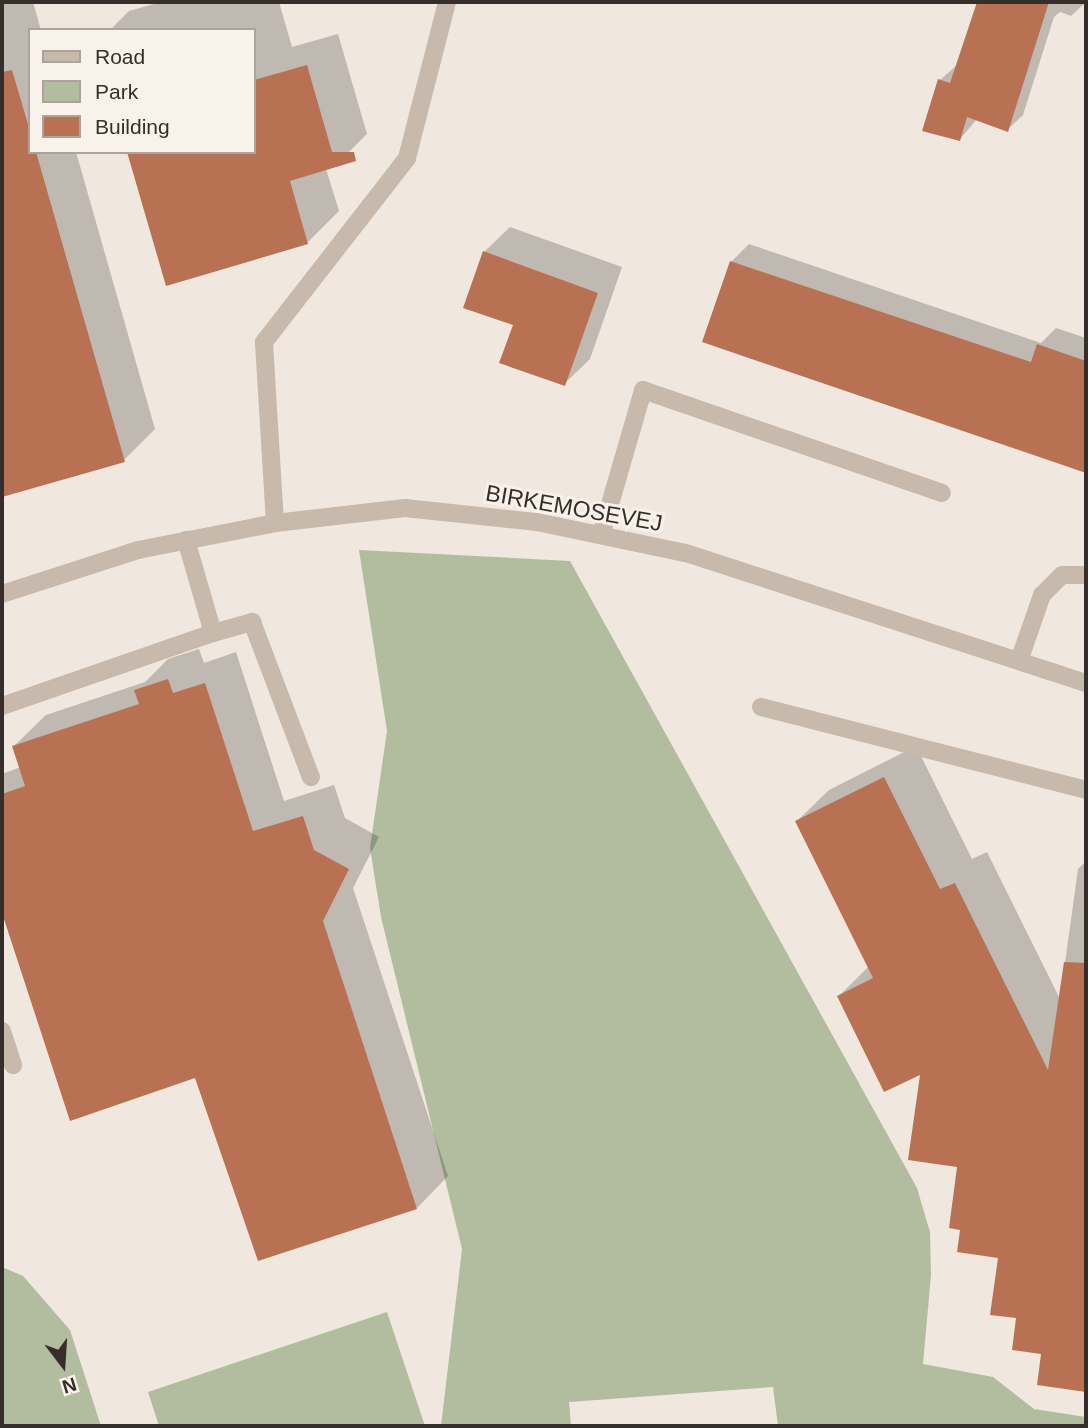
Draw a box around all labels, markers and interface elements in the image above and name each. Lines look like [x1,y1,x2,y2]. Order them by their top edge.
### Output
legend [28,28,256,154]
text: Road [95,45,145,68]
text: Park [95,80,138,103]
text: Building [95,115,170,138]
street label: BIRKEMOSEVEJ [483,479,665,537]
north arrow [28,1330,98,1400]
text: N [60,1374,79,1398]

